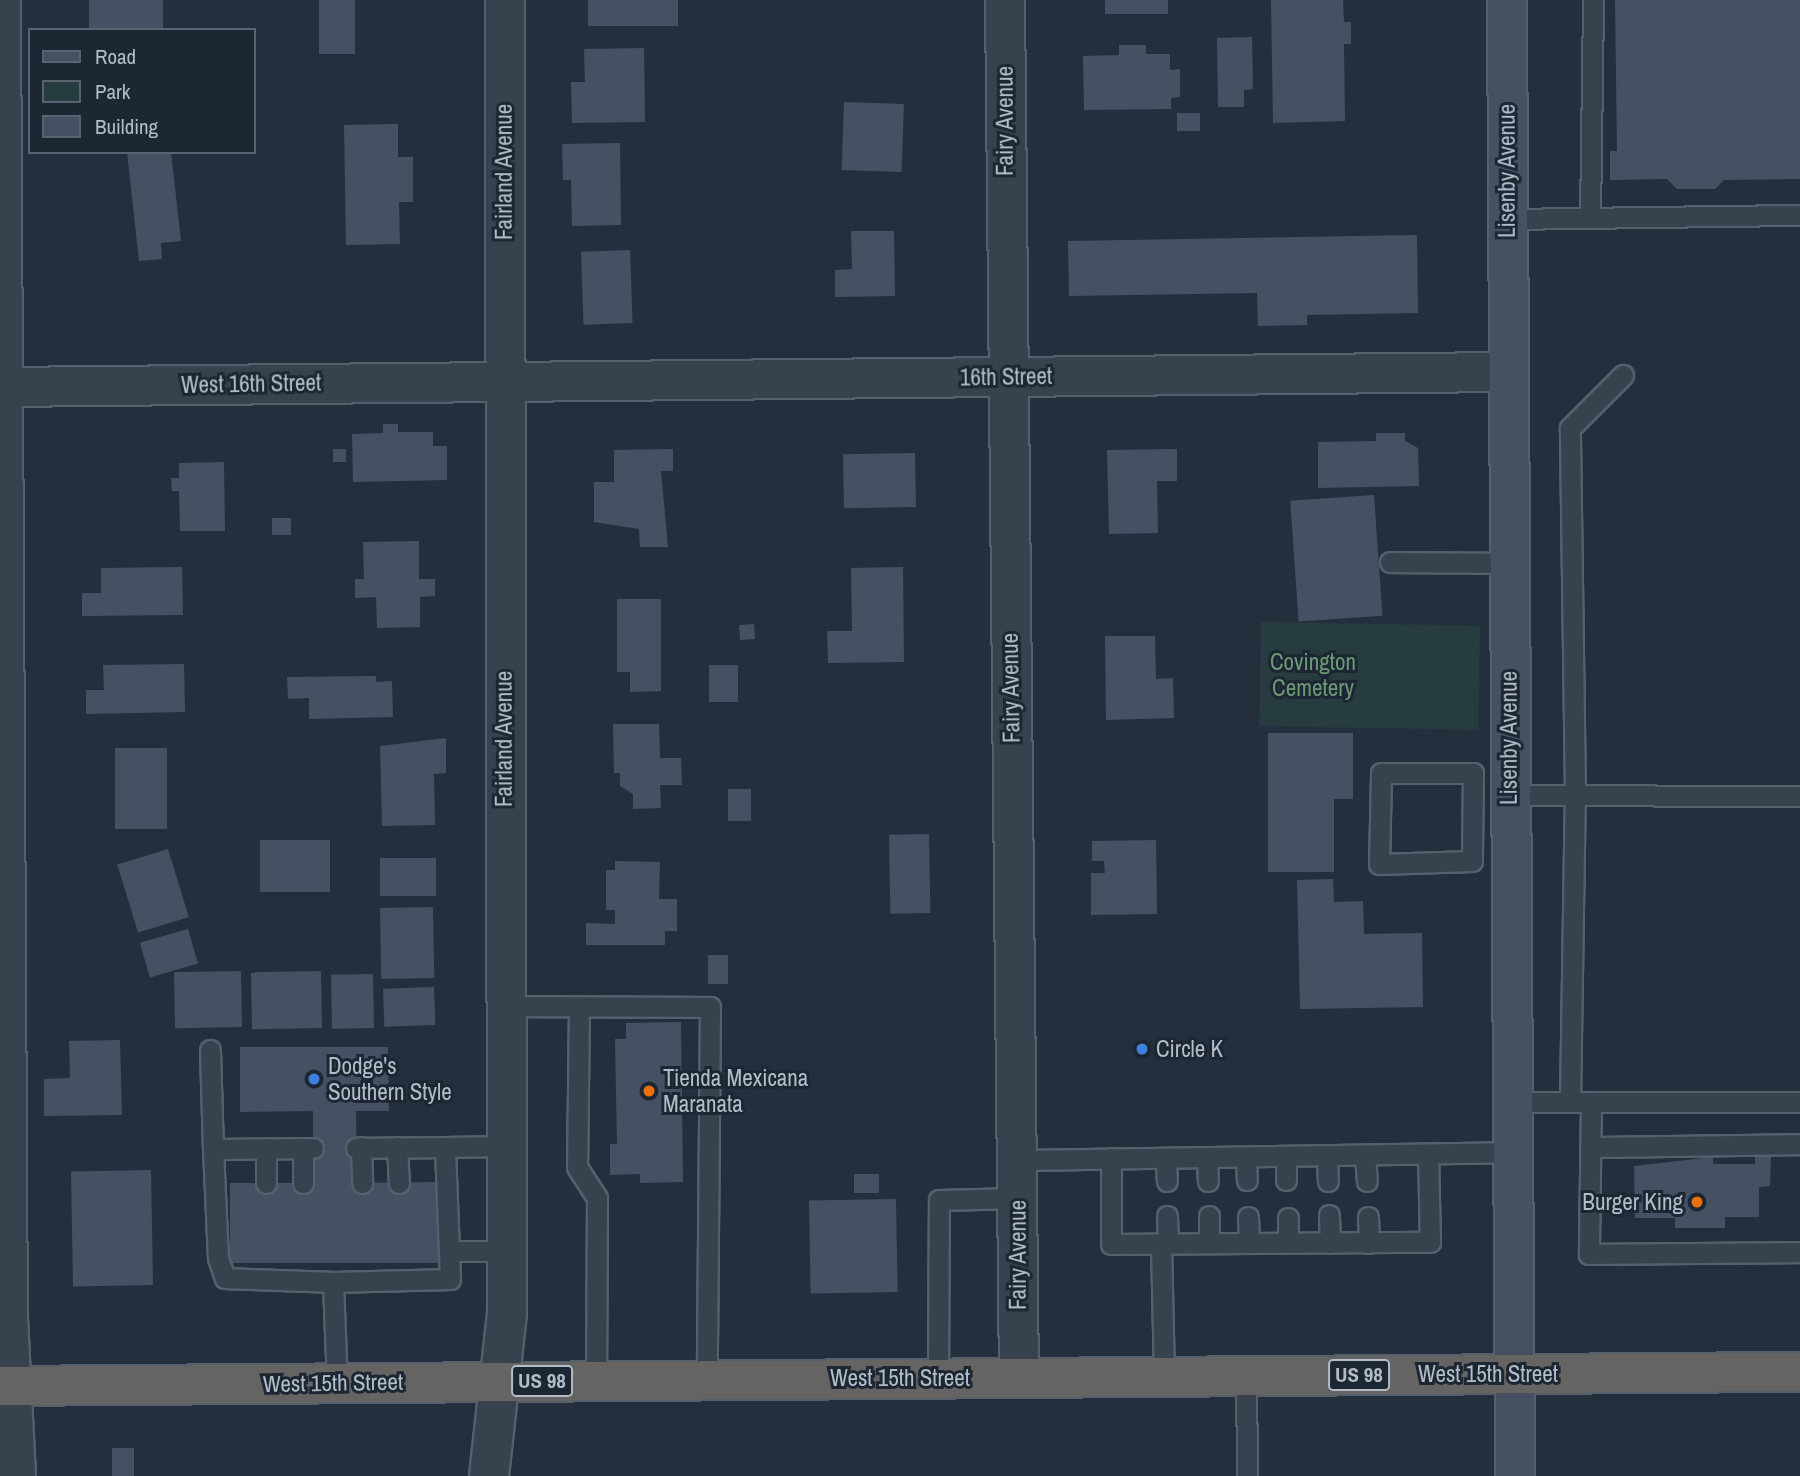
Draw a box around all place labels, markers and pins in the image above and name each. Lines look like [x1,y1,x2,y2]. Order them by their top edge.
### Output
place label: Circle K [1156,1035,1223,1063]
marker: Circle K [1134,1041,1150,1057]
place label: Dodge's Southern Style [328,1052,452,1106]
place label: Tienda Mexicana Maranata [663,1064,808,1118]
marker: Dodge's Southern Style [306,1071,322,1087]
marker: Tienda Mexicana Maranata [641,1083,657,1099]
place label: Burger King [1582,1188,1683,1216]
marker: Burger King [1689,1194,1705,1210]

